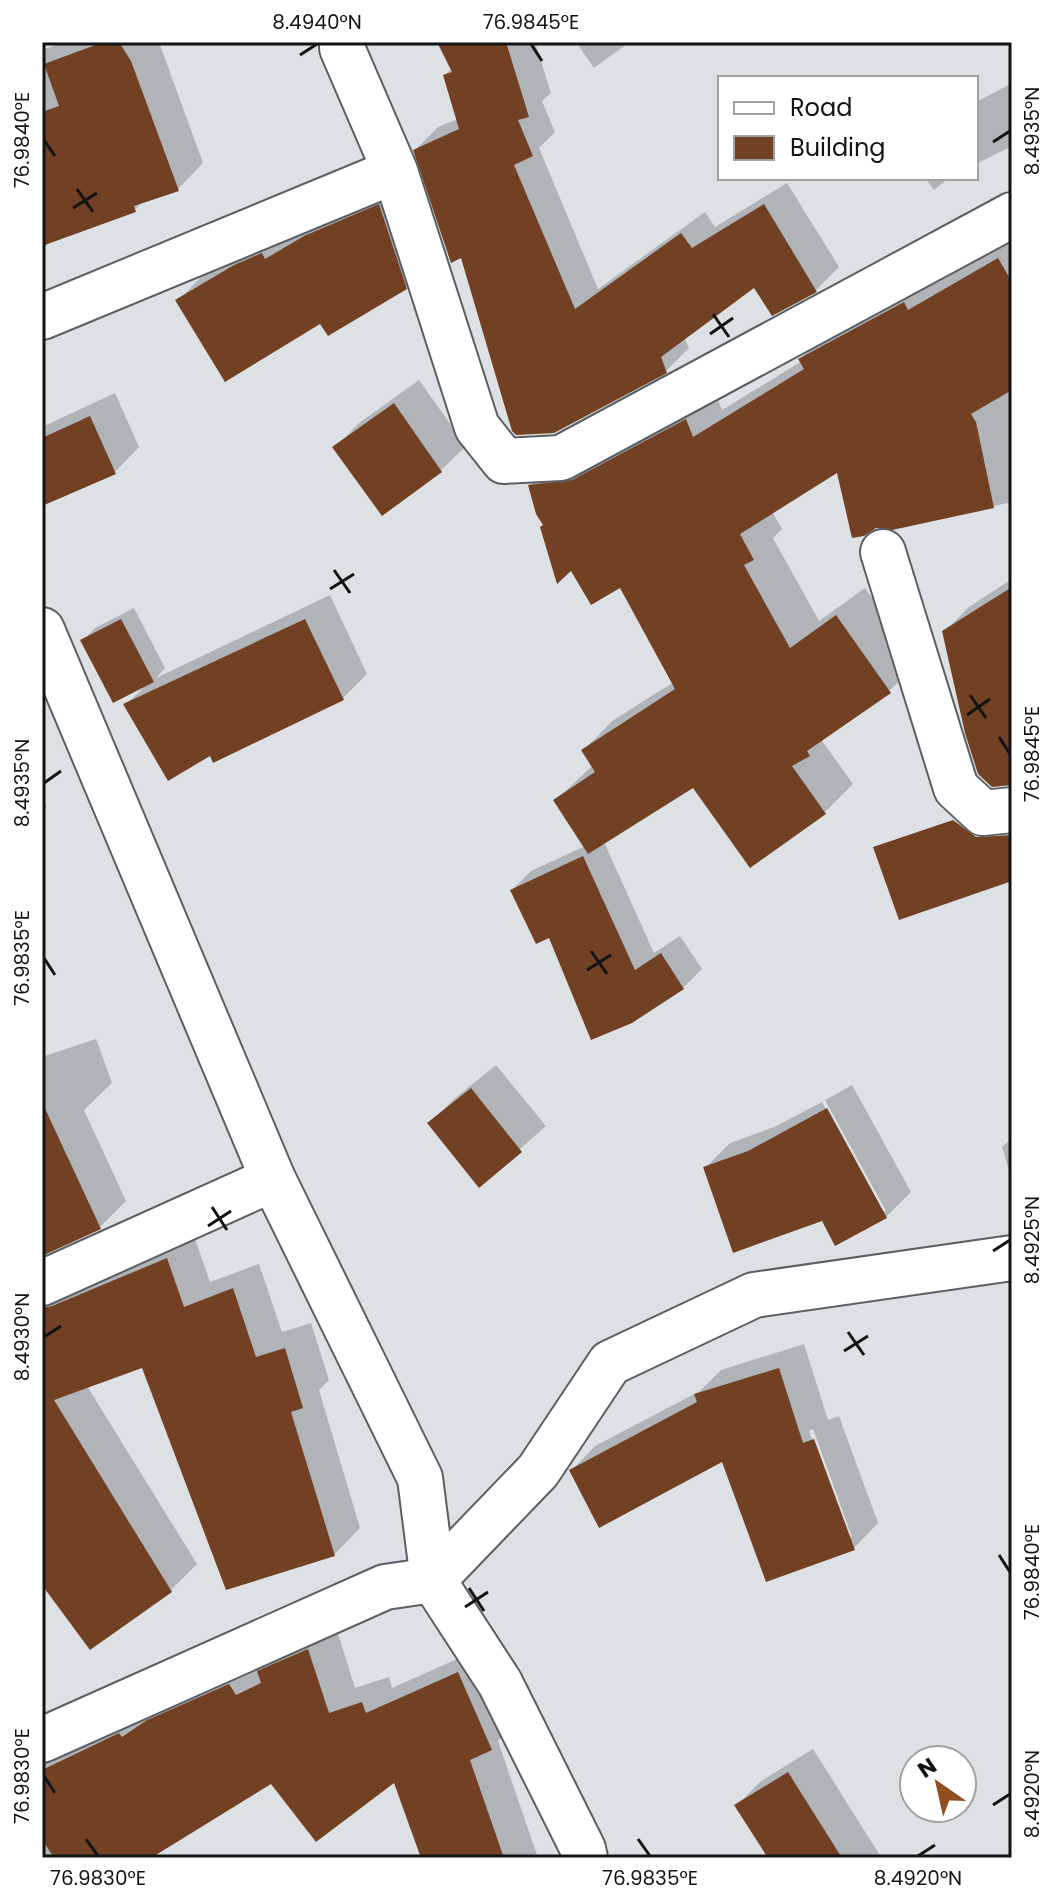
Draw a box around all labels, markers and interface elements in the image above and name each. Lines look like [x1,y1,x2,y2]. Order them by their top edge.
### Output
text: 8.4940°N [272,8,362,36]
text: 76.9845°E [483,8,579,36]
legend [718,76,978,180]
text: 8.4935°N [1018,87,1046,175]
text: Road [790,91,852,124]
text: 76.9840°E [8,92,36,188]
text: Building [790,131,886,164]
text: 76.9845°E [1018,706,1046,802]
text: 8.4935°N [8,739,36,827]
text: 76.9835°E [8,910,36,1006]
text: 8.4925°N [1018,1196,1046,1284]
text: 8.4930°N [8,1293,36,1381]
text: 76.9840°E [1018,1524,1046,1620]
text: 76.9830°E [8,1728,36,1824]
north arrow [898,1744,978,1824]
text: N [912,1750,943,1785]
text: 8.4920°N [1018,1750,1046,1838]
text: 76.9830°E [50,1864,146,1892]
text: 76.9835°E [602,1864,698,1892]
text: 8.4920°N [874,1864,962,1892]

